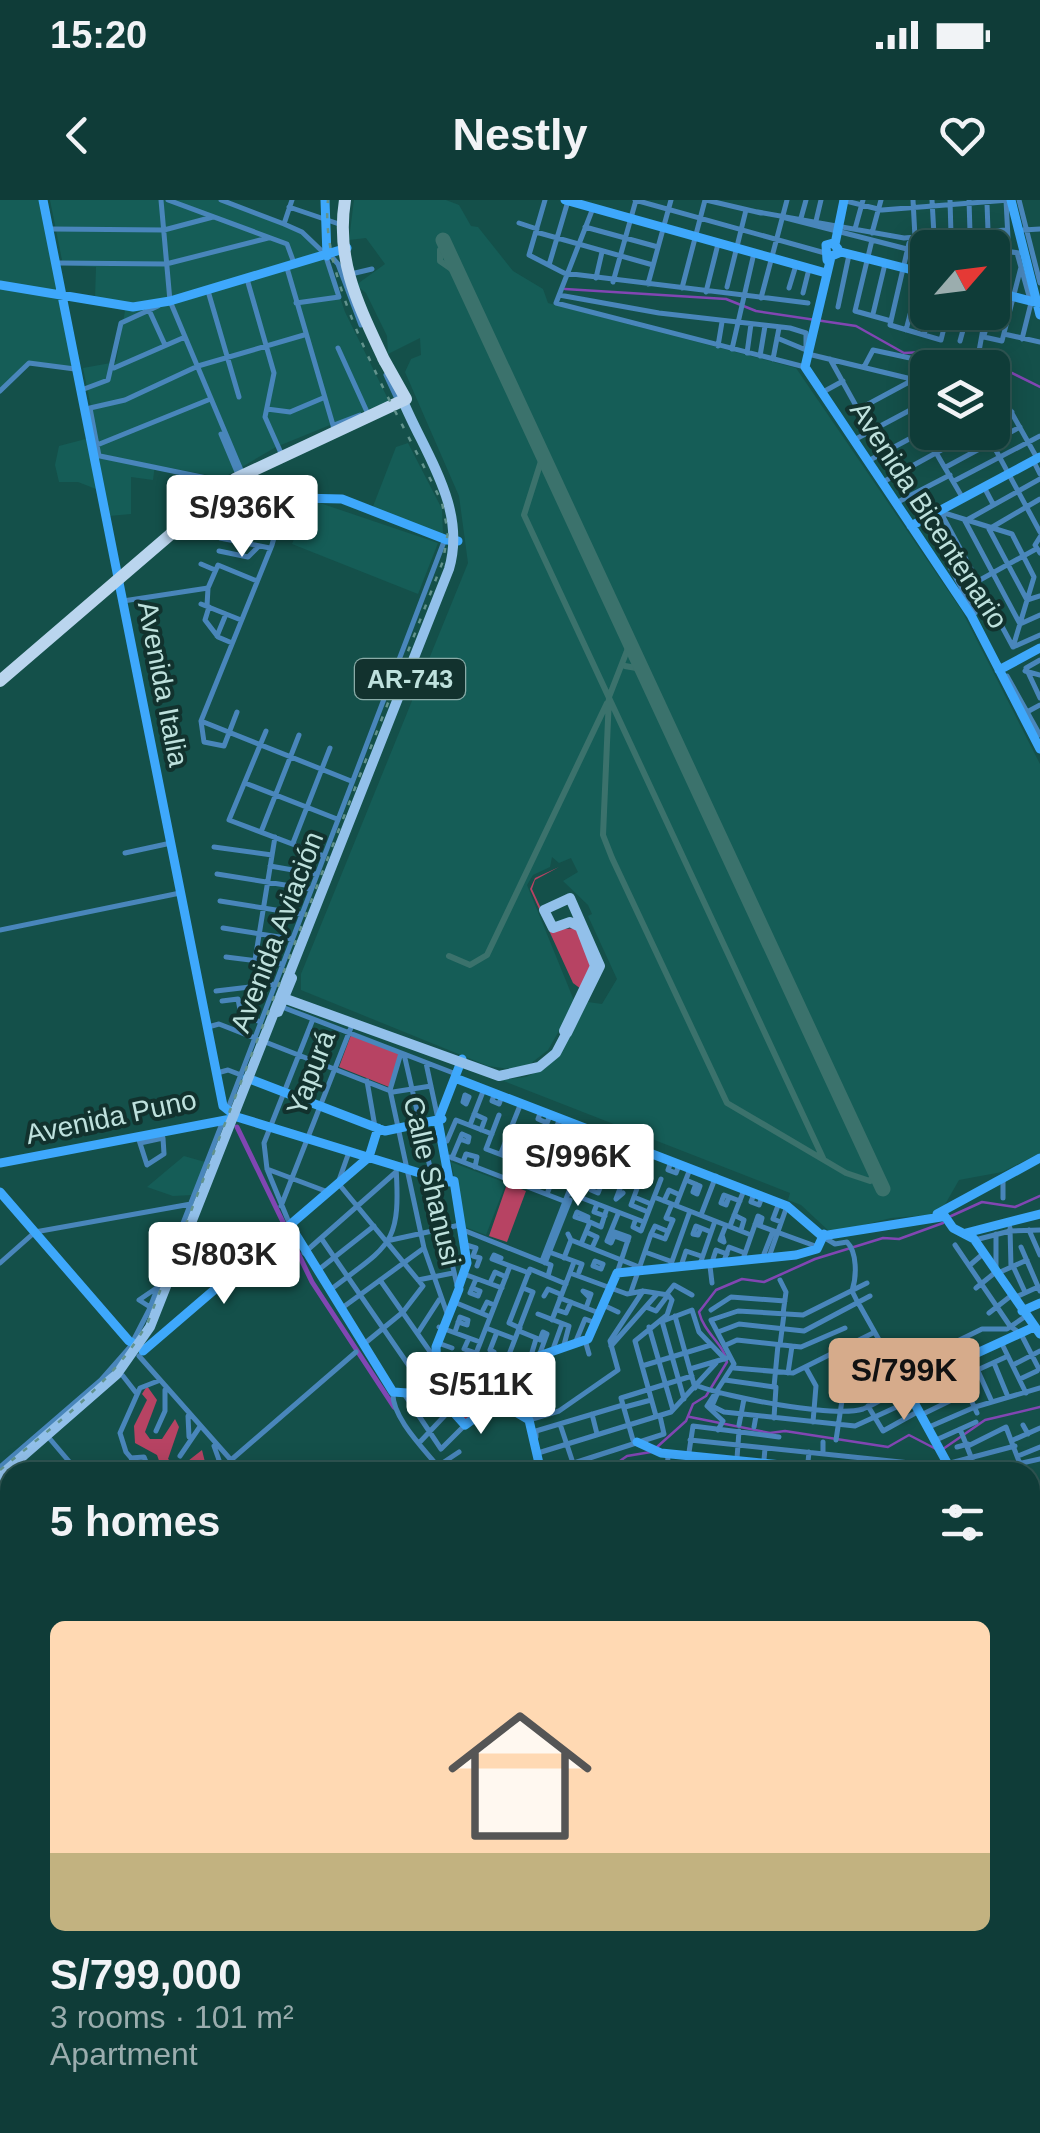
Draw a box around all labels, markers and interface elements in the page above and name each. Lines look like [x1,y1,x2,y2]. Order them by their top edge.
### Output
text: 15:20 [50,14,147,56]
icon: back [50,108,105,163]
icon: heart [935,108,990,163]
text: Nestly [452,109,588,160]
north arrow [910,230,1010,330]
map controls [910,230,1010,450]
button: layers [910,350,1010,450]
street label: Avenida Bicentenario [844,396,1014,634]
pin: S/936K [161,475,323,560]
text: S/936K [189,489,295,525]
street label: Avenida Italia [132,599,194,770]
road number: AR-743 [355,659,465,699]
street label: Avenida Aviación [224,827,330,1037]
street label: Yapurá [281,1026,341,1120]
street label: Avenida Puno [23,1084,199,1150]
street label: Calle Shanusi [397,1093,467,1269]
pin: S/996K [497,1124,659,1209]
text: S/996K [525,1138,631,1174]
pin: S/803K [143,1222,305,1307]
text: S/803K [171,1236,277,1272]
pin: S/799K [823,1338,985,1423]
pin: S/511K [400,1352,562,1437]
text: S/799K [851,1352,957,1388]
text: S/511K [429,1366,533,1402]
icon: filters [935,1495,990,1550]
text: 5 homes [50,1498,220,1545]
icon: home [430,1686,610,1866]
text: S/799,000 [50,1951,242,1998]
text: 3 rooms · 101 m² [50,1999,294,2035]
text: Apartment [50,2036,198,2072]

